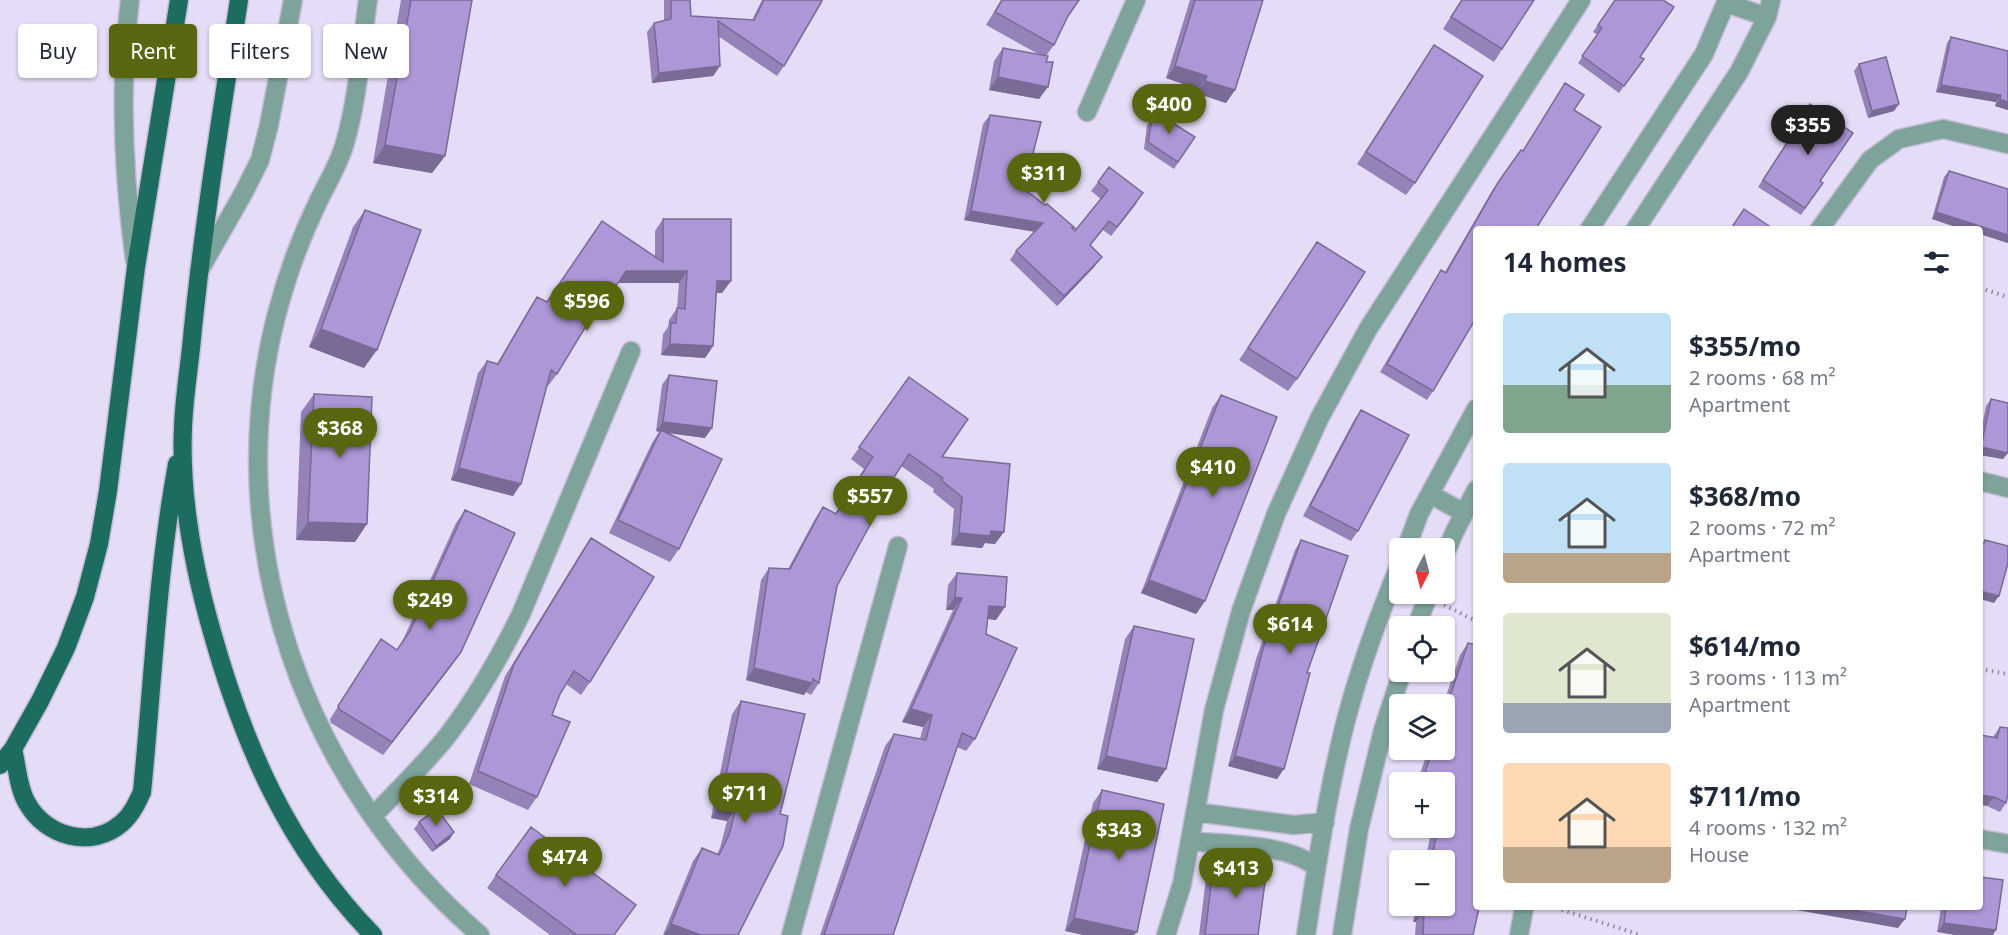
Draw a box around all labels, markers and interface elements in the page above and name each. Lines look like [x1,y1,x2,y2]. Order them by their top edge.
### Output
chip: Buy [18,24,97,78]
chip: Rent [109,24,197,78]
chip: Filters [209,24,311,78]
chip: New [323,24,409,78]
pin: $400 [1133,84,1205,135]
text: $400 [1146,90,1192,117]
pin: $355 [1772,105,1844,156]
text: $355 [1785,111,1831,138]
pin: $311 [1008,153,1080,204]
text: $311 [1021,159,1067,186]
text: 14 homes [1503,244,1627,280]
icon: filters [1920,246,1953,279]
pin: $596 [551,281,623,332]
text: $596 [564,287,610,314]
text: $355/mo [1689,328,1801,364]
icon: home [1551,337,1623,409]
text: 2 rooms · 68 m² [1689,364,1836,391]
text: Apartment [1689,391,1790,418]
pin: $368 [304,408,376,459]
text: $368 [317,414,363,441]
pin: $410 [1177,447,1249,498]
text: $410 [1190,453,1236,480]
pin: $557 [834,476,906,527]
text: $368/mo [1689,478,1801,514]
text: $557 [847,482,893,509]
icon: home [1551,487,1623,559]
text: 2 rooms · 72 m² [1689,514,1836,541]
north arrow [1389,538,1455,604]
map controls [1389,538,1455,916]
text: Apartment [1689,541,1790,568]
pin: $249 [394,580,466,631]
text: $249 [407,586,453,613]
pin: $614 [1254,604,1326,655]
text: $614 [1267,610,1313,637]
button: locate [1389,616,1455,682]
text: $614/mo [1689,628,1801,664]
icon: home [1551,637,1623,709]
text: 3 rooms · 113 m² [1689,664,1847,691]
text: Apartment [1689,691,1790,718]
button: layers [1389,694,1455,760]
button: + [1389,772,1455,838]
pin: $711 [709,773,781,824]
pin: $314 [400,776,472,827]
text: $711/mo [1689,778,1801,814]
text: $711 [722,779,768,806]
text: $314 [413,782,459,809]
icon: home [1551,787,1623,859]
pin: $343 [1083,810,1155,861]
text: 4 rooms · 132 m² [1689,814,1847,841]
text: $343 [1096,816,1142,843]
pin: $474 [529,837,601,888]
text: House [1689,841,1749,868]
text: $474 [542,843,588,870]
pin: $413 [1200,848,1272,899]
button: − [1389,850,1455,916]
text: $413 [1213,854,1259,881]

